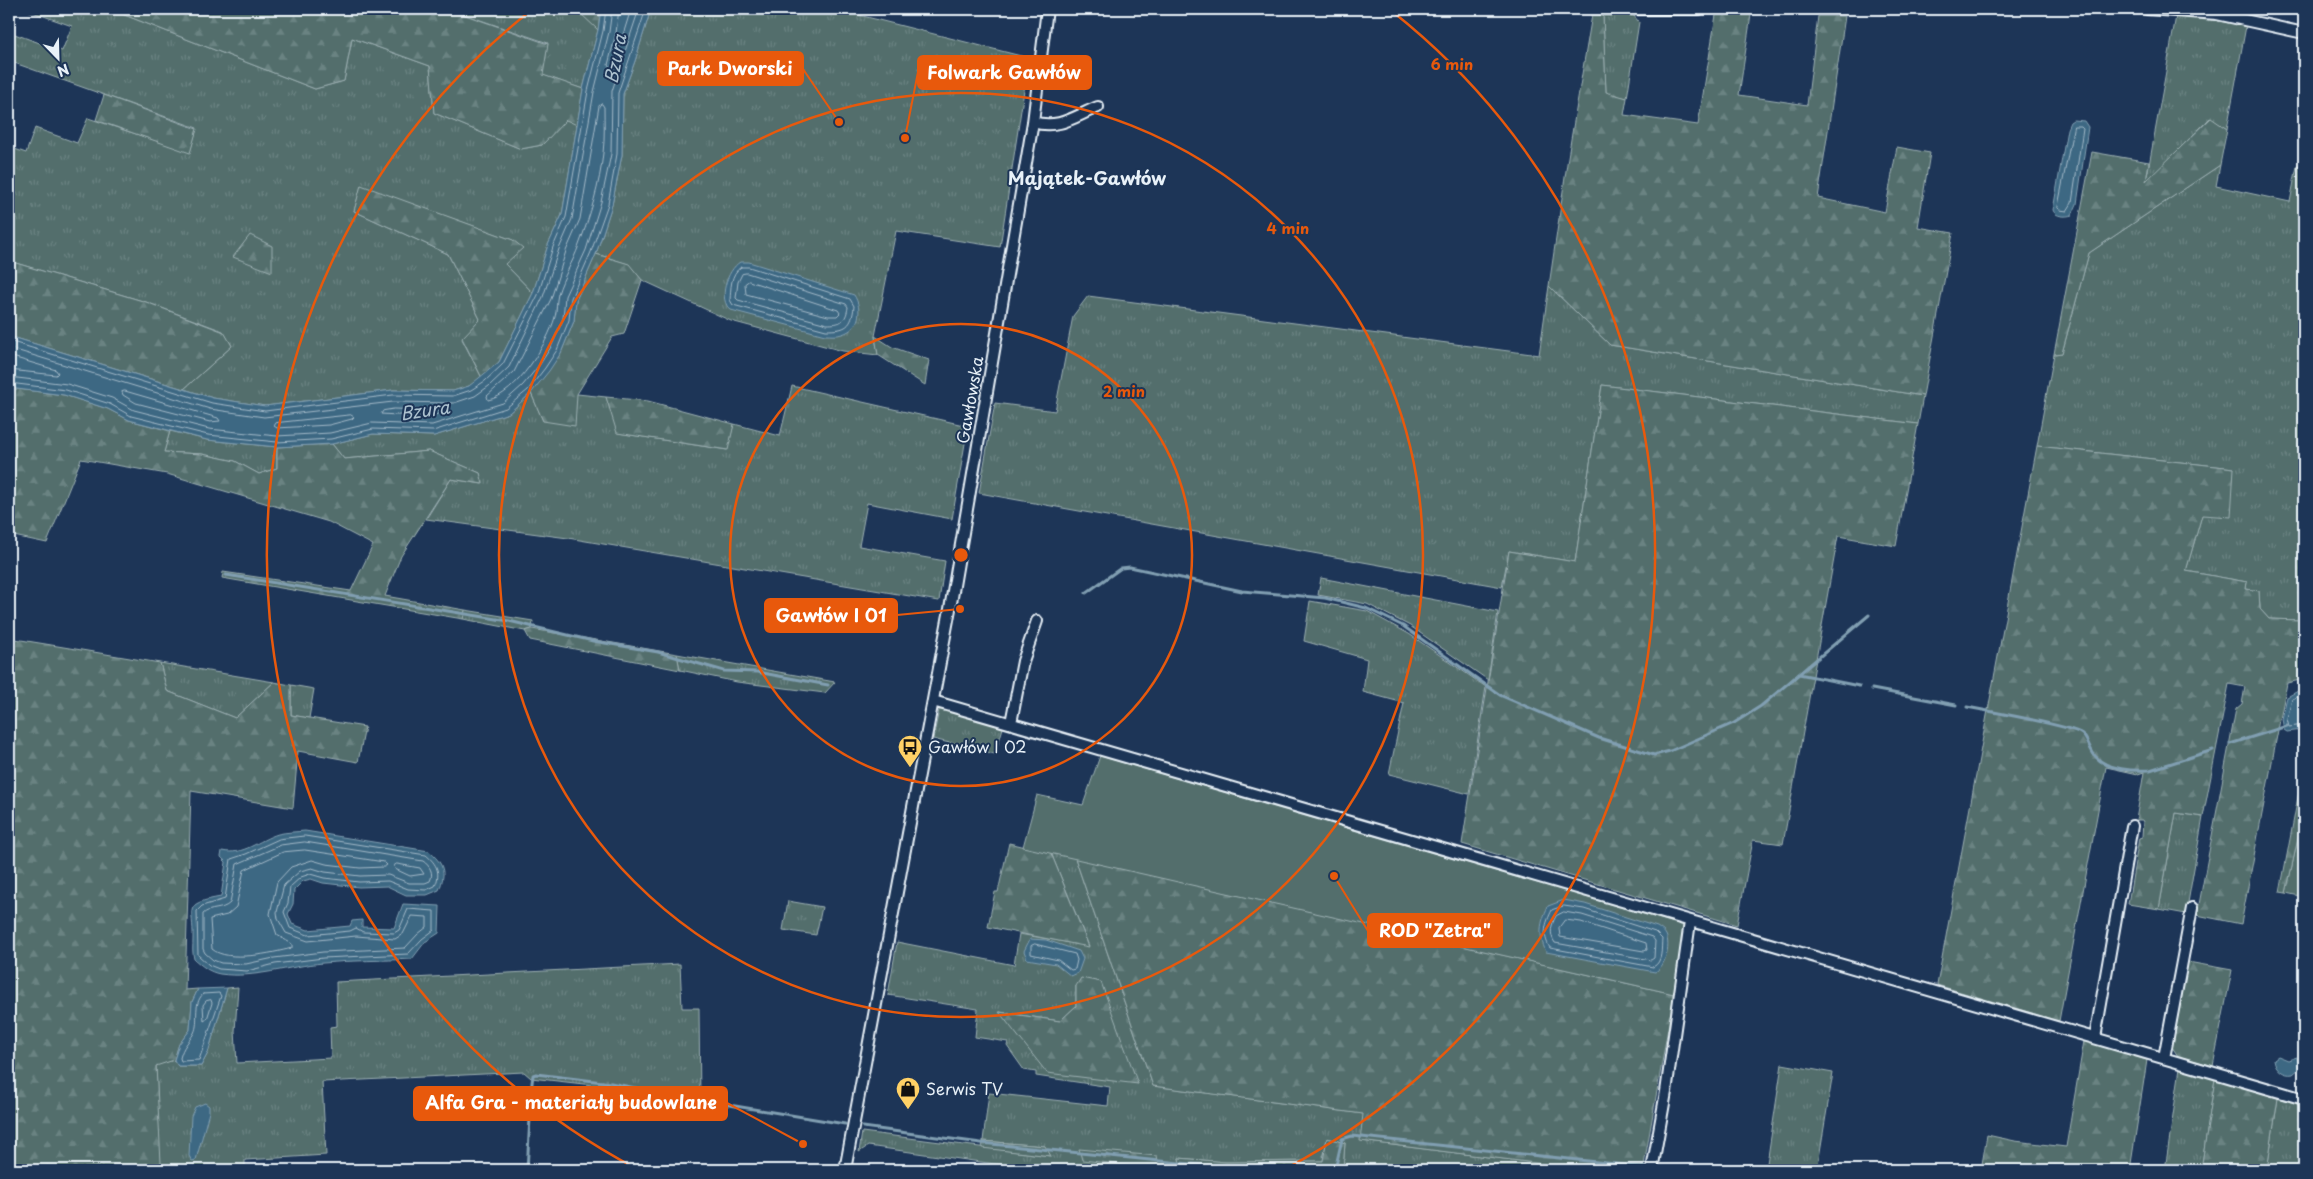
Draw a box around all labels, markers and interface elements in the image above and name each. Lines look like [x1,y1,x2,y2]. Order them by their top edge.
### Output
water label: Bzura [597,31,633,86]
north arrow [32,32,82,82]
callout: Park Dworski [658,52,803,85]
text: 6 min [1431,52,1473,75]
text: Park Dworski [668,54,792,81]
callout: Folwark Gawłów [918,56,1091,89]
text: Folwark Gawłów [927,58,1081,85]
text: N [54,59,72,82]
district label: Majątek-Gawłów [1008,164,1166,191]
text: 4 min [1267,216,1309,239]
street label: Gawłowska [950,354,989,445]
text: 2 min [1103,379,1145,402]
water label: Bzura [398,393,452,426]
centre of rings [952,546,970,564]
callout: Gawłów I 01 [765,599,897,632]
text: Gawłów I 01 [775,601,887,628]
bus stop icon: Gawłów I 02 [897,734,923,768]
place label: Gawłów I 02 [928,734,1027,758]
callout: ROD "Zetra" [1368,914,1502,947]
text: ROD "Zetra" [1379,916,1491,943]
shop icon: Serwis TV [895,1076,921,1110]
place label: Serwis TV [926,1076,1003,1100]
callout: Alfa Gra - materiały budowlane [414,1087,727,1120]
text: Alfa Gra - materiały budowlane [425,1088,717,1115]

